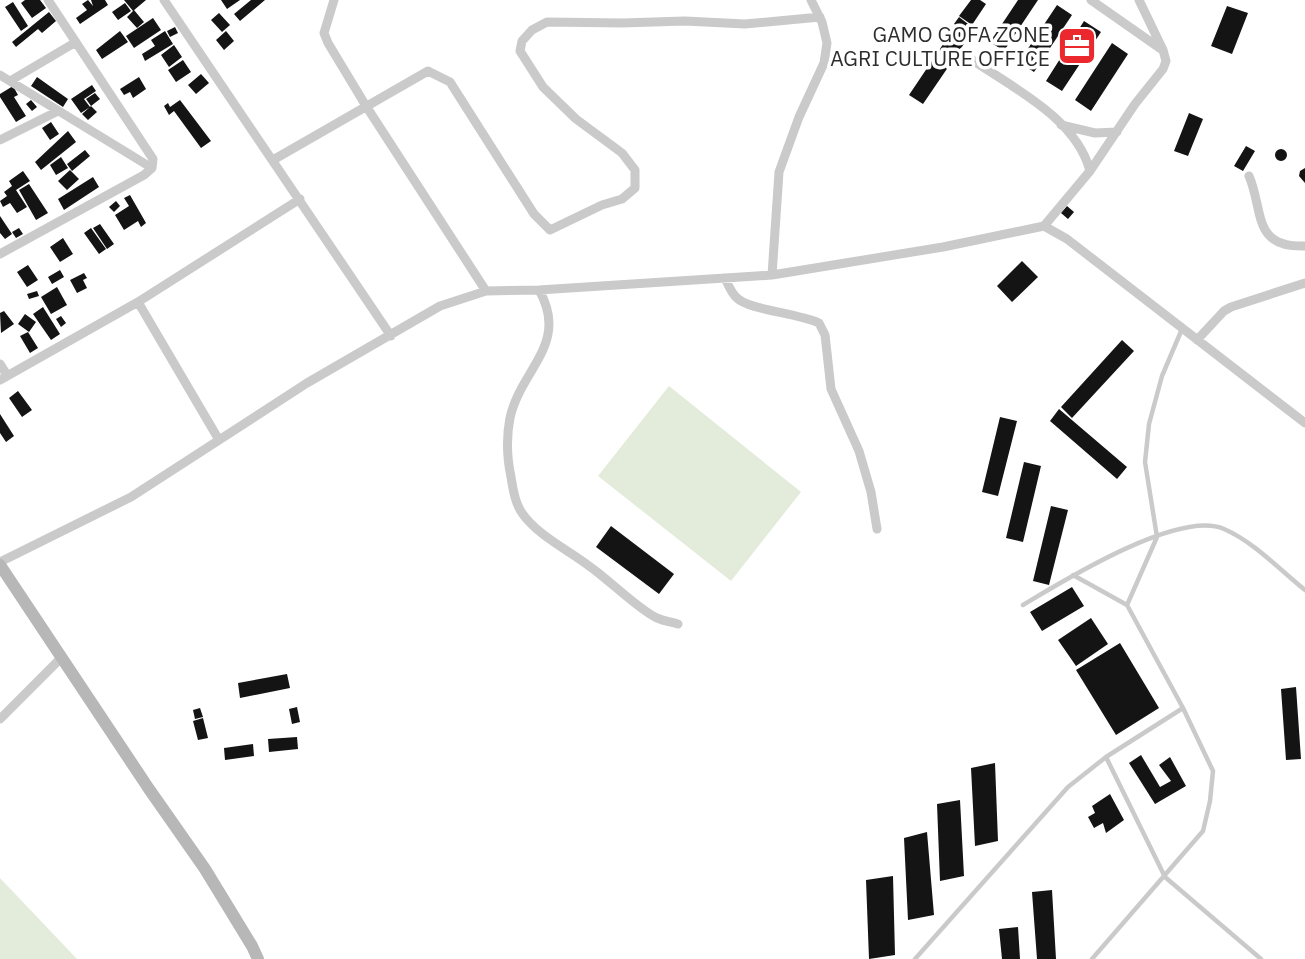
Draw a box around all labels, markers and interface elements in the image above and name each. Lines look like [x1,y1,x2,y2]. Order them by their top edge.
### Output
place label: GAMO GOFA ZONE AGRI CULTURE OFFICE [830,20,1050,72]
office icon: GAMO GOFA ZONE AGRI CULTURE OFFICE [1056,25,1098,67]

